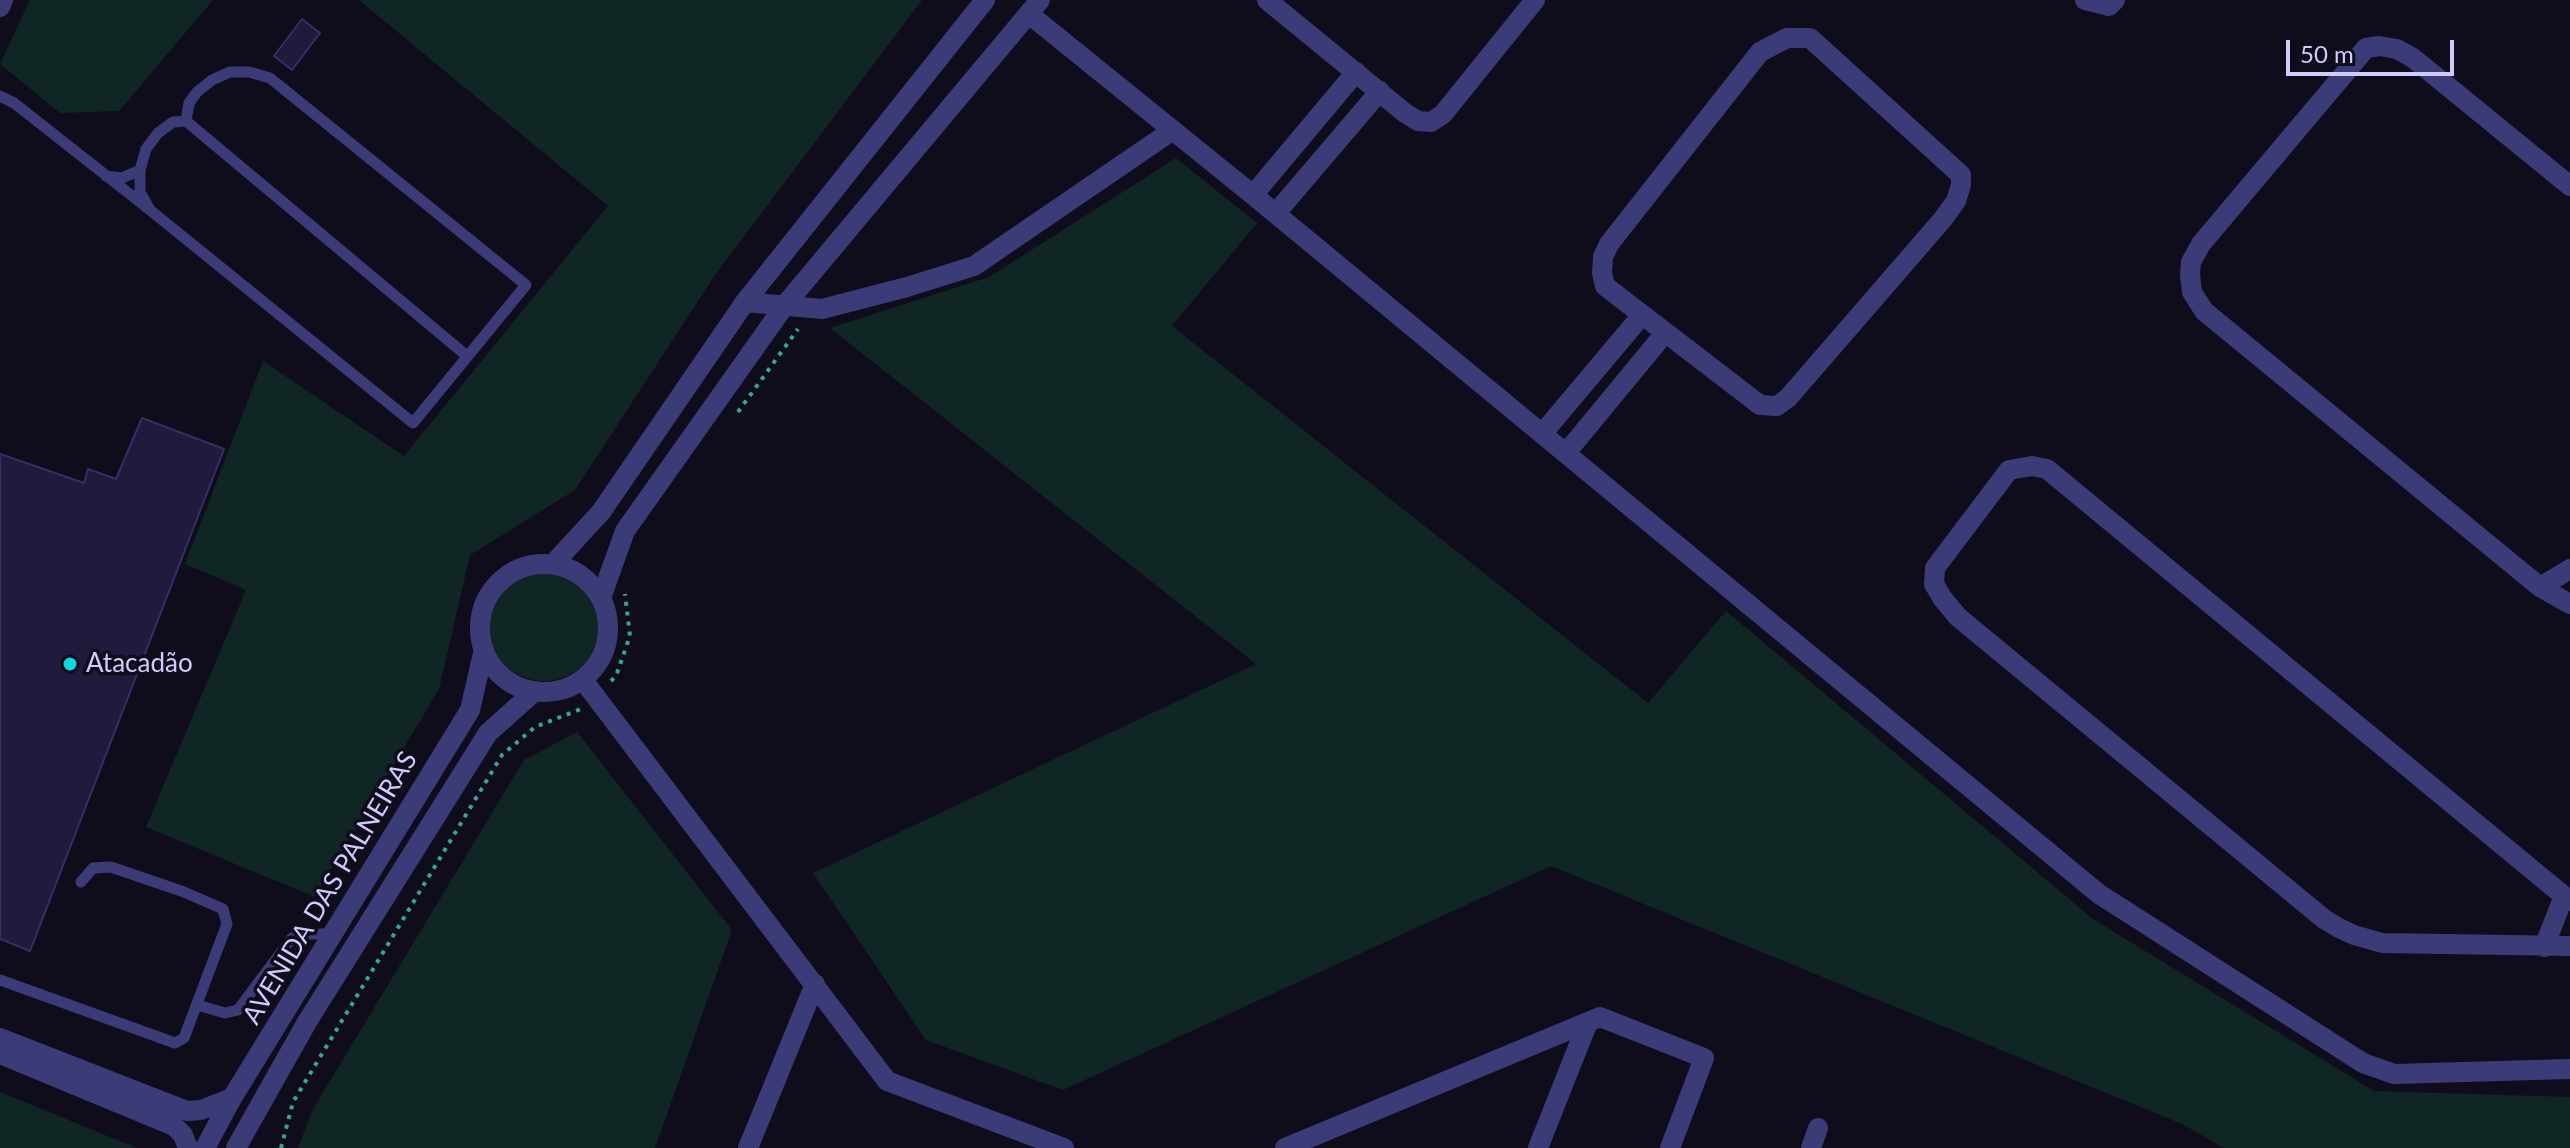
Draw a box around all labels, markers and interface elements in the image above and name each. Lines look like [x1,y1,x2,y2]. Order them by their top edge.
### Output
scale bar [2290,24,2458,74]
text: 50 m [2300,39,2354,68]
place label: Atacadão [86,648,193,680]
marker: Atacadão [61,655,79,673]
street label: AVENIDA DAS PALNEIRAS [236,746,424,1030]

